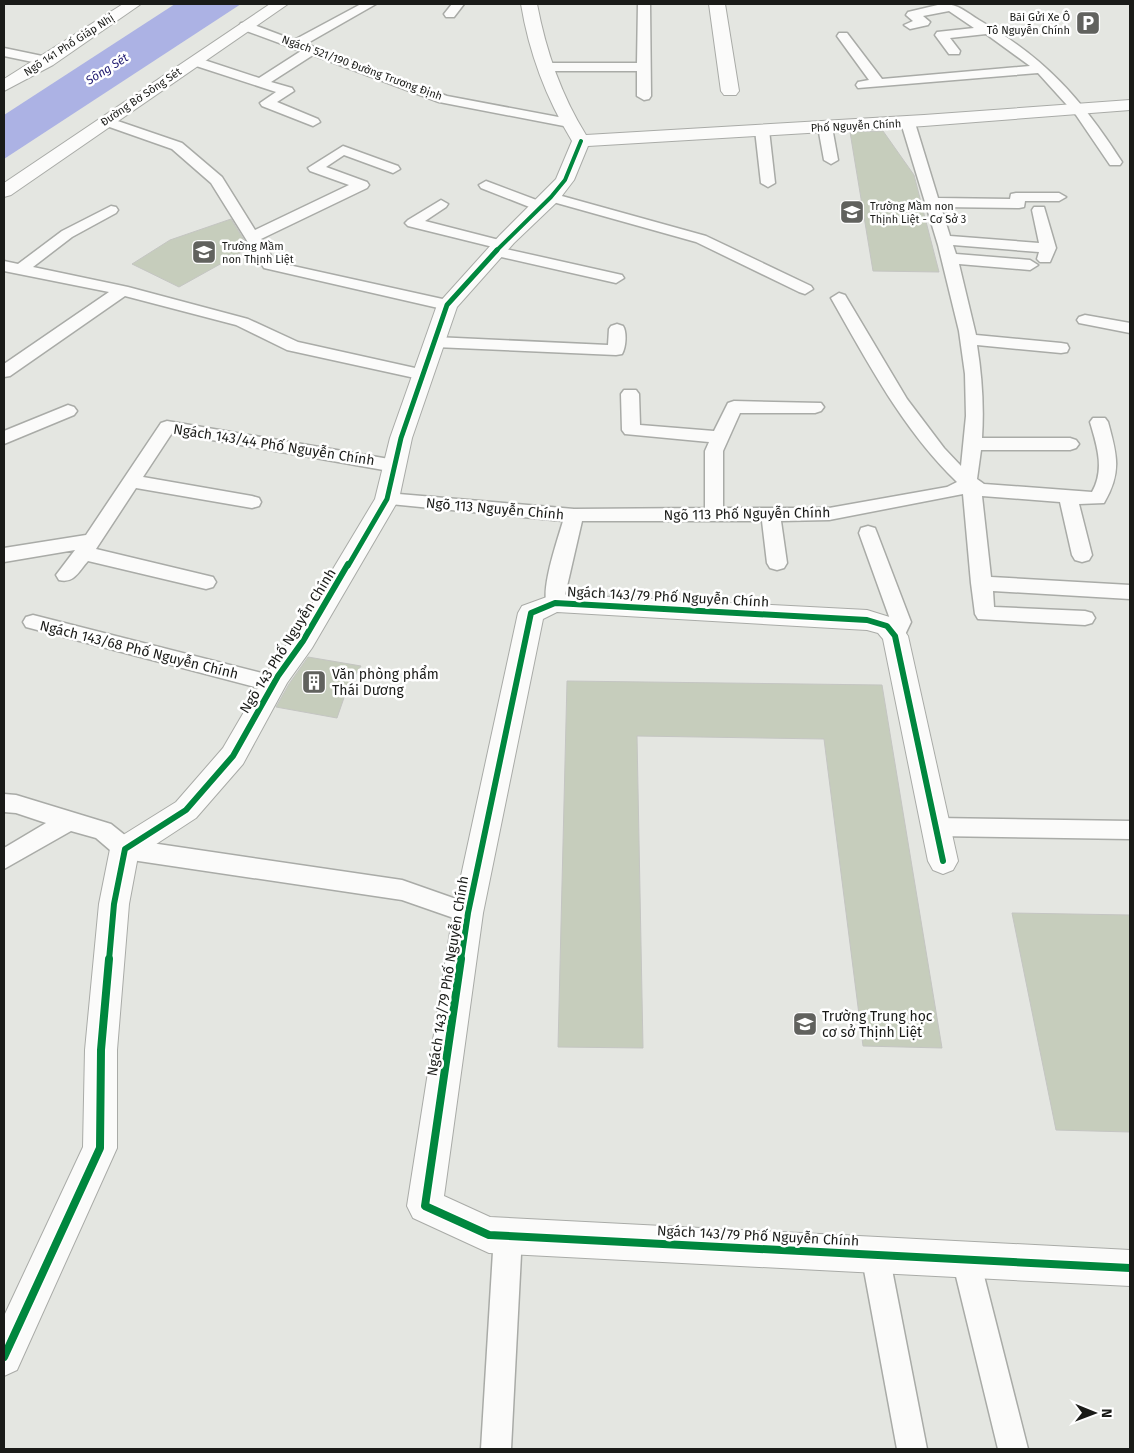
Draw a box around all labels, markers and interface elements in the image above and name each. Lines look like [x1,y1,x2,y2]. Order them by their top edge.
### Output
place label: Bãi Gửi Xe Ô Tô Nguyễn Chính [987,10,1070,37]
parking icon: Bãi Gửi Xe Ô Tô Nguyễn Chính [1075,10,1101,36]
street label: Ngõ 141 Phố Giáp Nhị [22,11,116,79]
street label: Ngách 521/190 Đường Trương Định [280,33,444,103]
water label: Sông Sét [82,50,131,88]
street label: Đường Bờ Sông Sét [98,65,184,129]
street label: Phố Nguyễn Chính [810,117,902,135]
school or university icon: Trường Mầm non Thịnh Liệt - Cơ Sở 3 [839,199,865,225]
place label: Trường Mầm non Thịnh Liệt - Cơ Sở 3 [870,200,966,226]
school or university icon: Trường Mầm non Thịnh Liệt [191,239,217,265]
place label: Trường Mầm non Thịnh Liệt [222,240,294,266]
street label: Ngách 143/44 Phố Nguyễn Chính [172,420,376,469]
street label: Ngõ 113 Nguyễn Chính [425,494,565,524]
street label: Ngõ 113 Phố Nguyễn Chính [664,503,830,524]
street label: Ngõ 143 Phố Nguyễn Chính [235,565,340,717]
street label: Ngách 143/79 Phố Nguyễn Chính [566,582,770,611]
street label: Ngách 143/68 Phố Nguyễn Chính [38,616,240,683]
place label: Văn phòng phẩm Thái Dương [332,665,439,699]
building icon: Văn phòng phẩm Thái Dương [301,669,327,695]
street label: Ngách 143/79 Phố Nguyễn Chính [423,875,472,1077]
place label: Trường Trung học cơ sở Thịnh Liệt [822,1008,933,1041]
school or university icon: Trường Trung học cơ sở Thịnh Liệt [792,1011,818,1037]
street label: Ngách 143/79 Phố Nguyễn Chính [656,1221,860,1250]
north arrow [1069,1388,1119,1438]
text: N [1098,1408,1115,1418]

